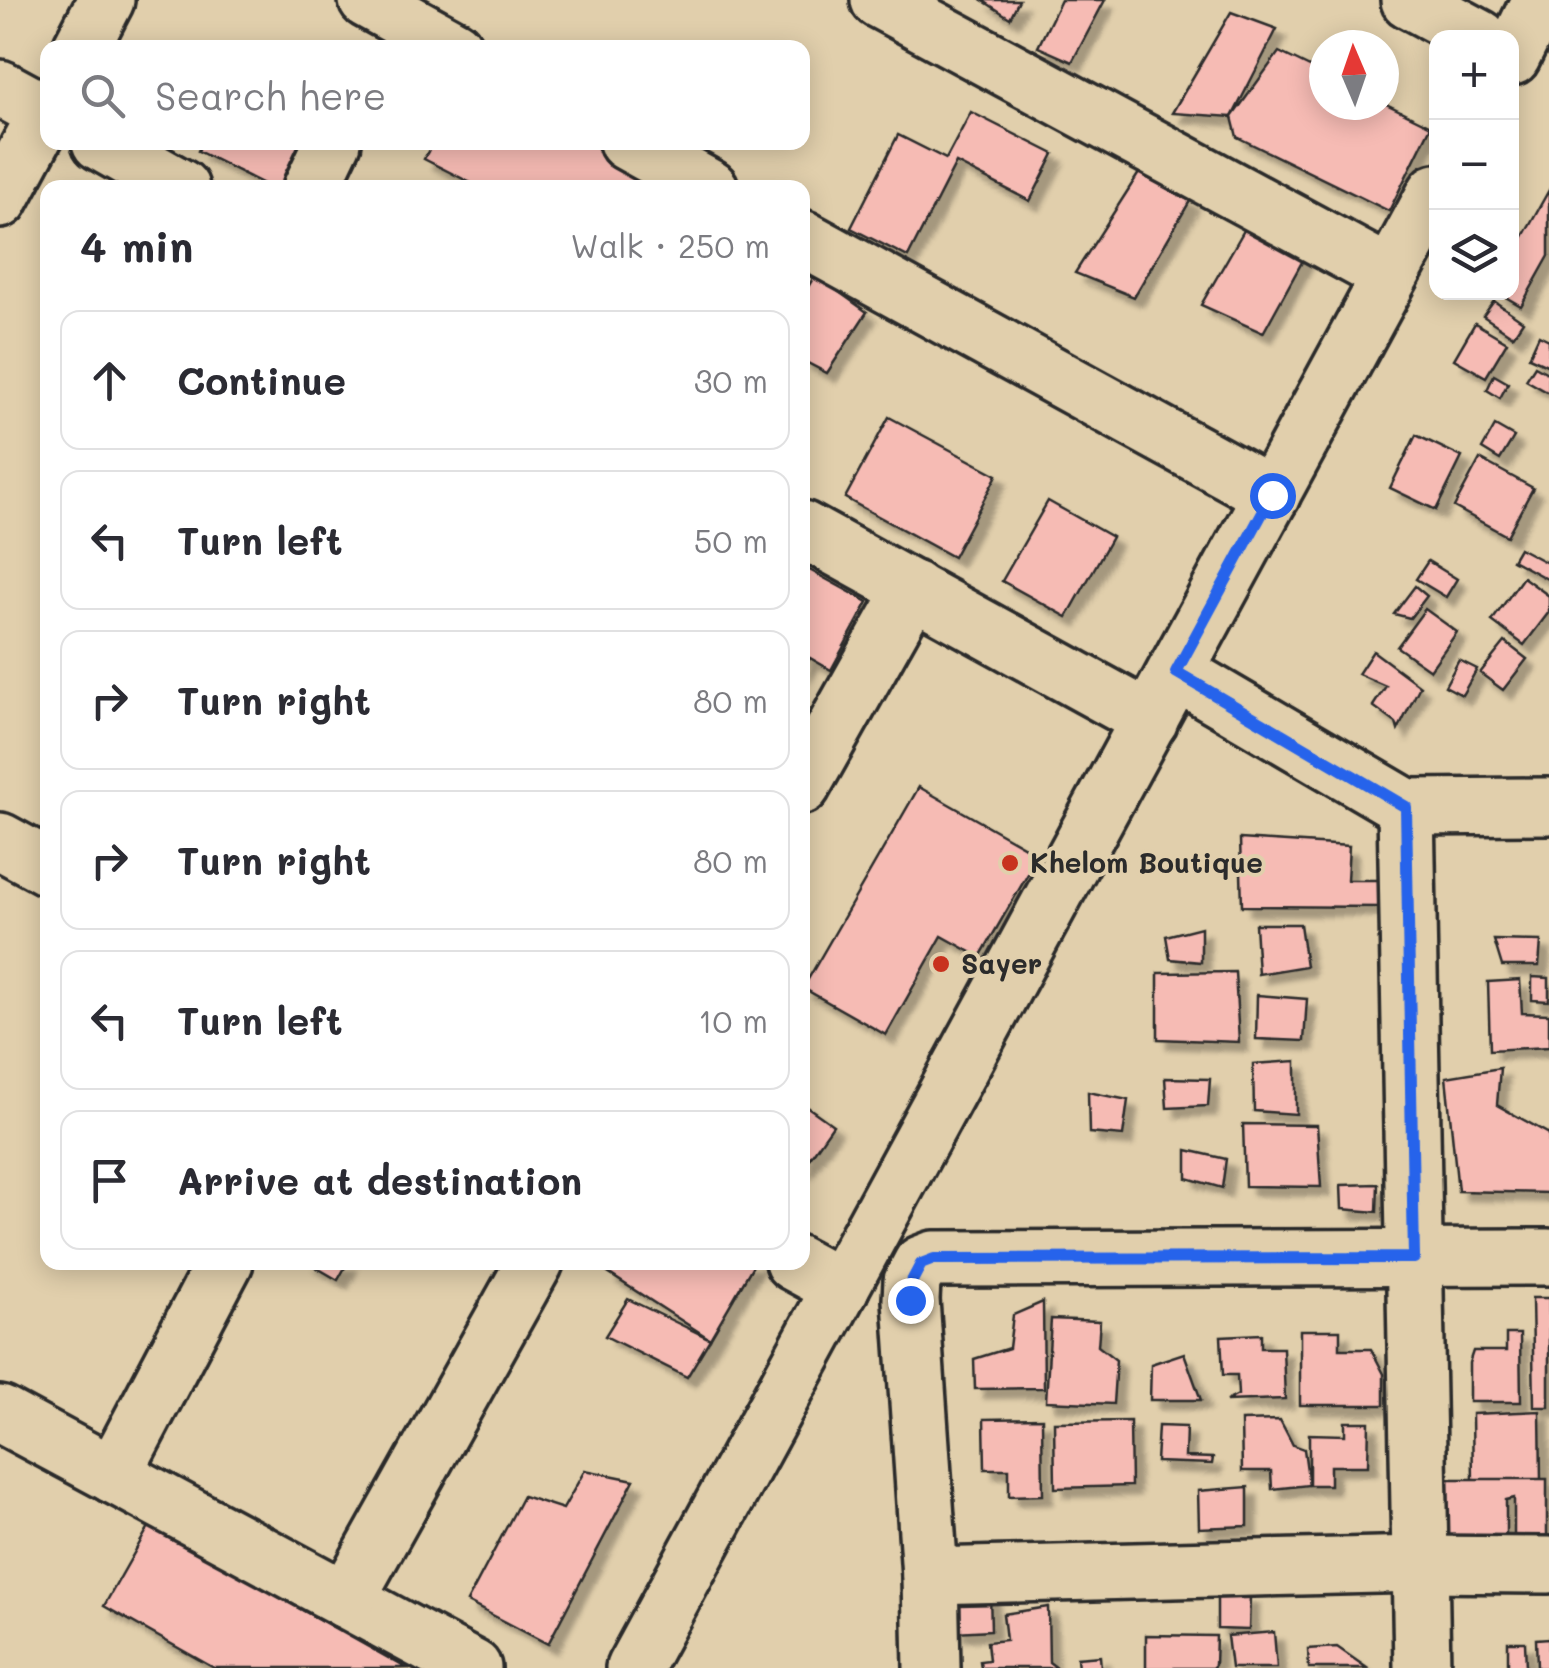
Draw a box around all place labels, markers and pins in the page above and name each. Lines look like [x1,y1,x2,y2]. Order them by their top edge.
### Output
place label: Khelom Boutique [1030,844,1263,880]
marker: Khelom Boutique [999,852,1021,874]
place label: Sayer [961,945,1042,982]
marker: Sayer [930,953,952,975]

